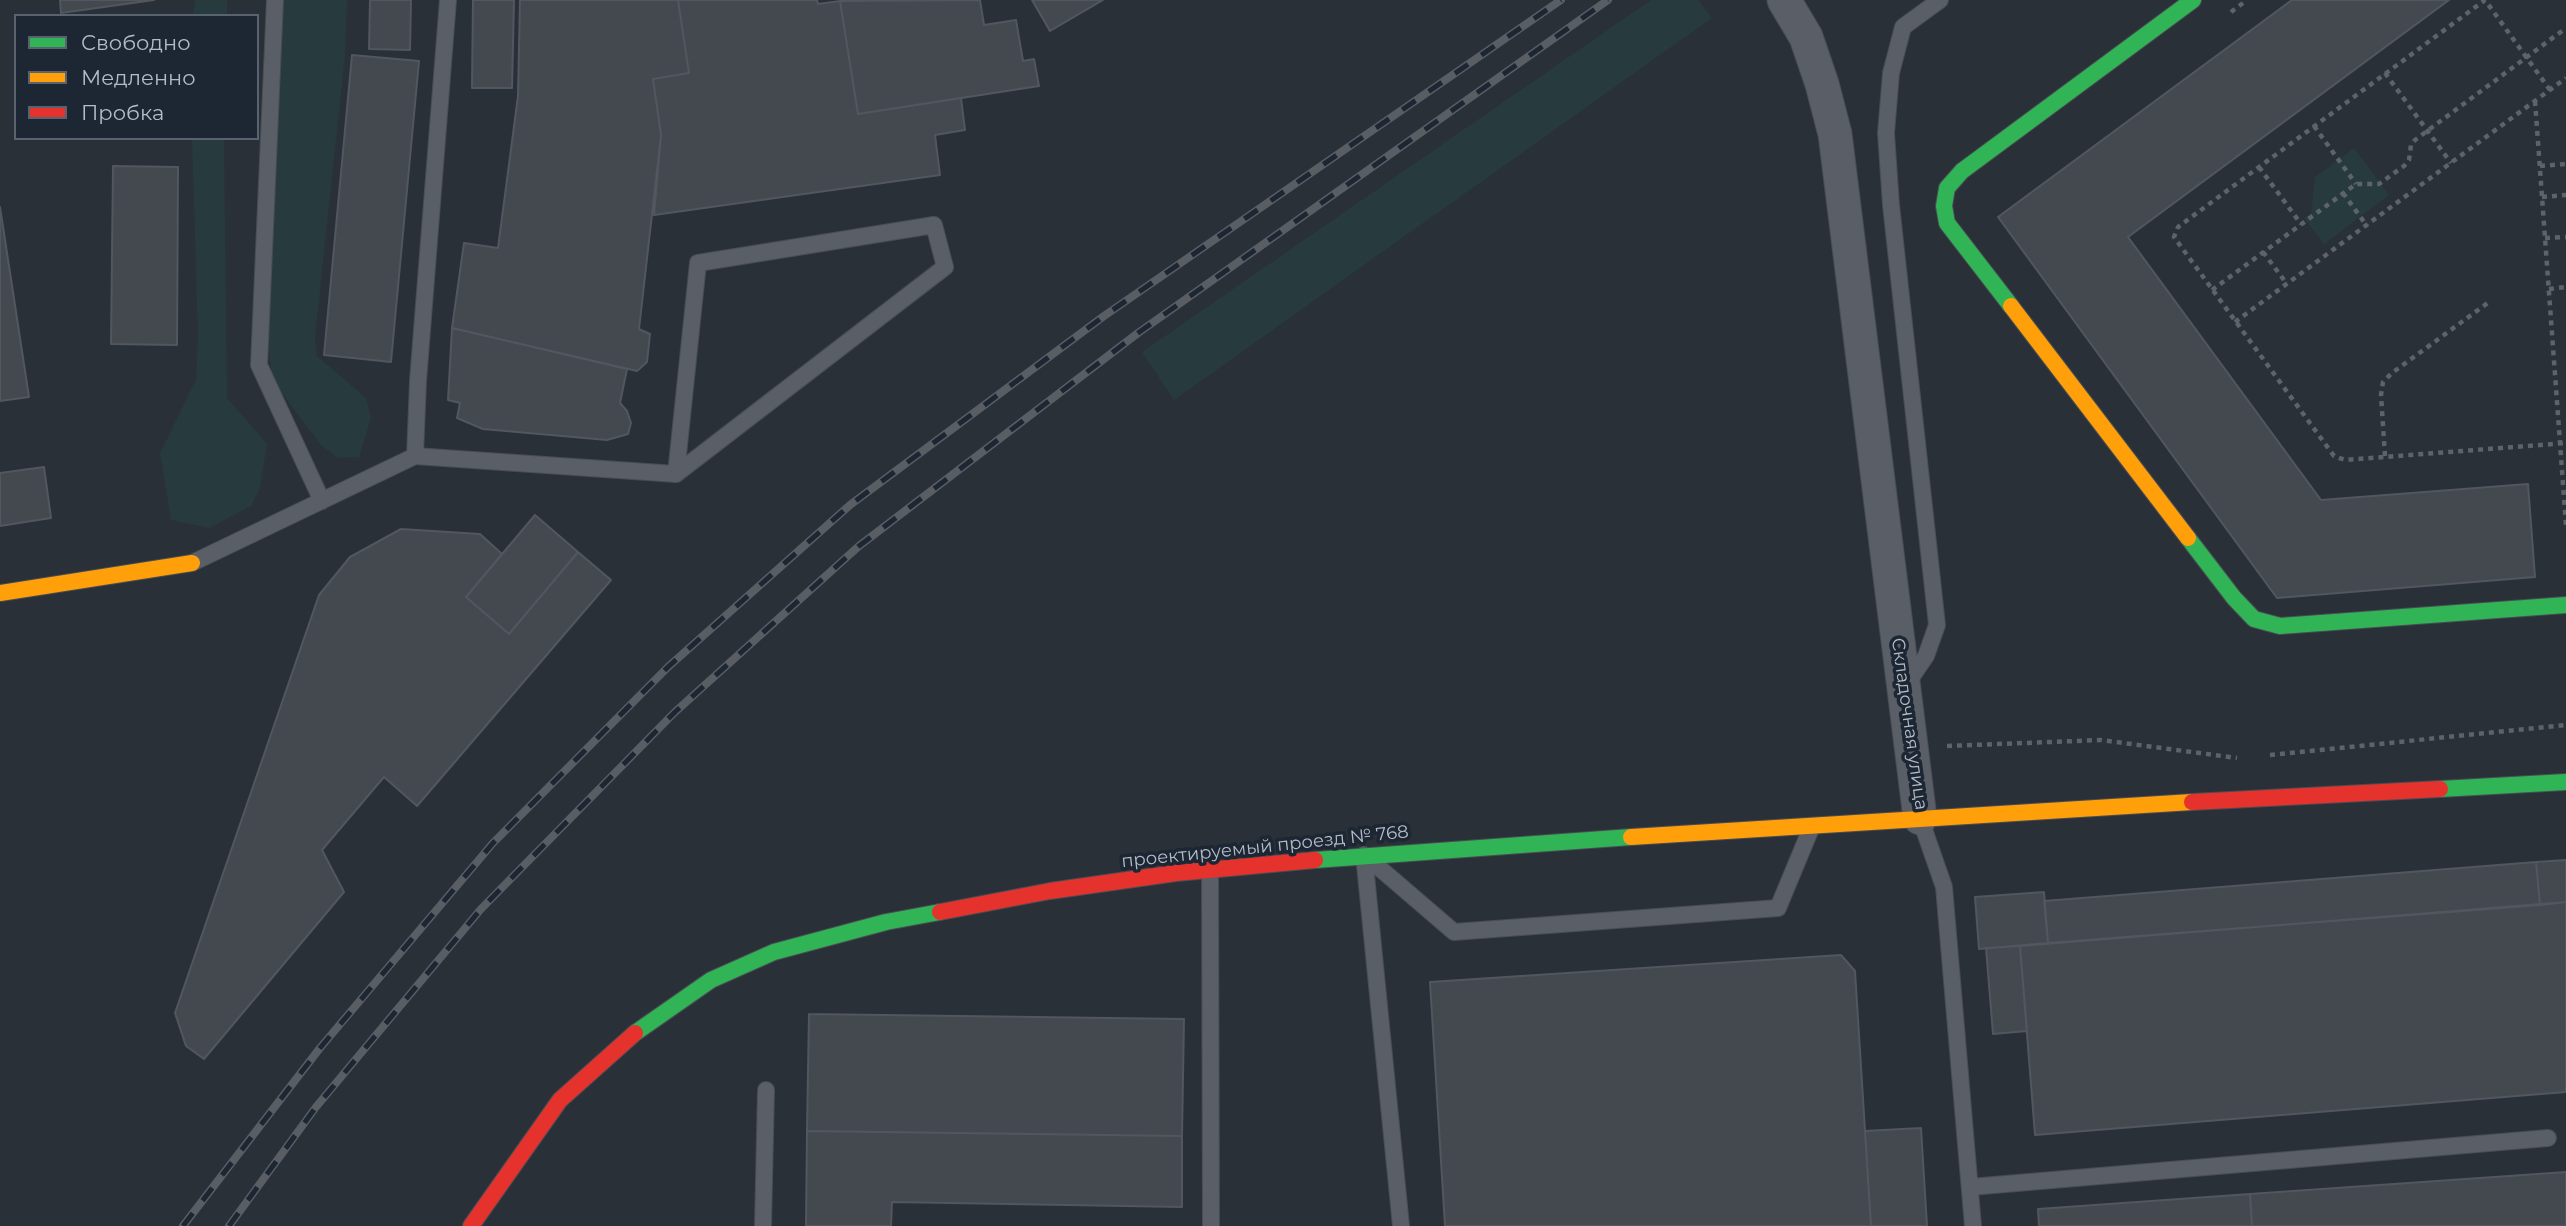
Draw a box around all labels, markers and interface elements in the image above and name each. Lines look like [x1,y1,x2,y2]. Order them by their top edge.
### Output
legend [14,14,259,140]
text: Свободно [81,30,191,55]
text: Медленно [81,65,196,90]
text: Пробка [81,100,164,125]
street label: Складочная улица [1886,637,1932,811]
street label: проектируемый проезд № 768 [1120,821,1410,873]

